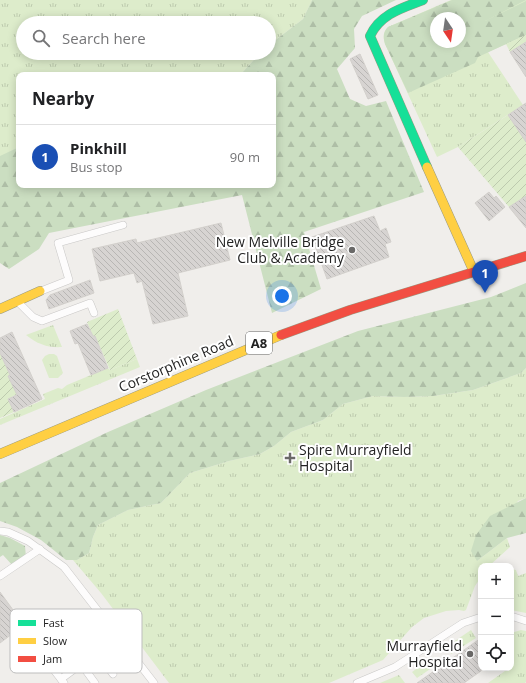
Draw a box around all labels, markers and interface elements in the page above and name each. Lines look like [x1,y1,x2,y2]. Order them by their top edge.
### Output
north arrow [430,12,466,48]
search box [16,16,276,60]
icon: search [30,27,52,49]
text: Search here [62,28,146,48]
text: Nearby [32,87,94,110]
text: Pinkhill [70,138,127,158]
text: 1 [41,148,49,166]
text: 90 m [230,148,260,166]
text: Bus stop [70,158,123,176]
place label: New Melville Bridge Club & Academy [216,232,345,267]
marker: New Melville Bridge Club & Academy [347,245,357,255]
pin: 1 [472,260,498,293]
your location [272,286,292,306]
street label: Corstorphine Road [116,331,236,396]
road number: A8 [246,332,272,354]
place label: Spire Murrayfield Hospital [299,440,412,475]
marker: Spire Murrayfield Hospital [284,452,296,464]
map controls [478,563,514,671]
button: + [478,563,514,599]
button: − [478,599,514,635]
legend [10,609,142,673]
text: Fast [43,615,64,630]
text: Slow [43,633,67,648]
button: locate [478,635,514,671]
place label: Murrayfield Hospital [386,636,462,671]
marker: Murrayfield Hospital [465,649,475,659]
text: Jam [42,651,62,666]

